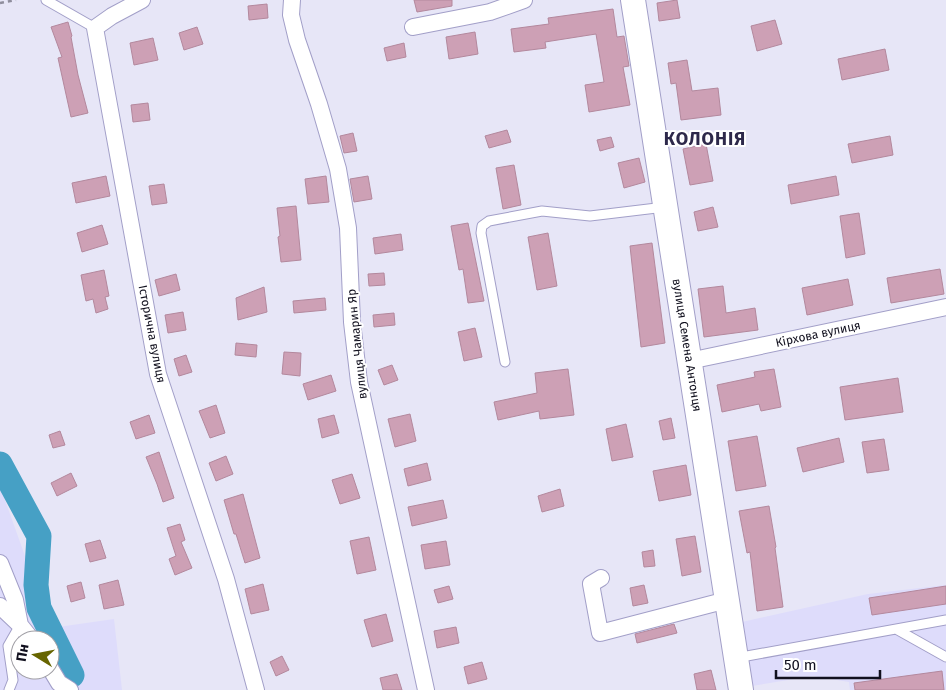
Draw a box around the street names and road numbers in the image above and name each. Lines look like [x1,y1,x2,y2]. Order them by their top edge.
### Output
street label: вулиця Семена Антонця [670,277,704,413]
street label: Історична вулиця [136,284,168,384]
street label: вулиця Чамарин Яр [344,288,370,400]
street label: Кірхова вулиця [774,318,862,350]

